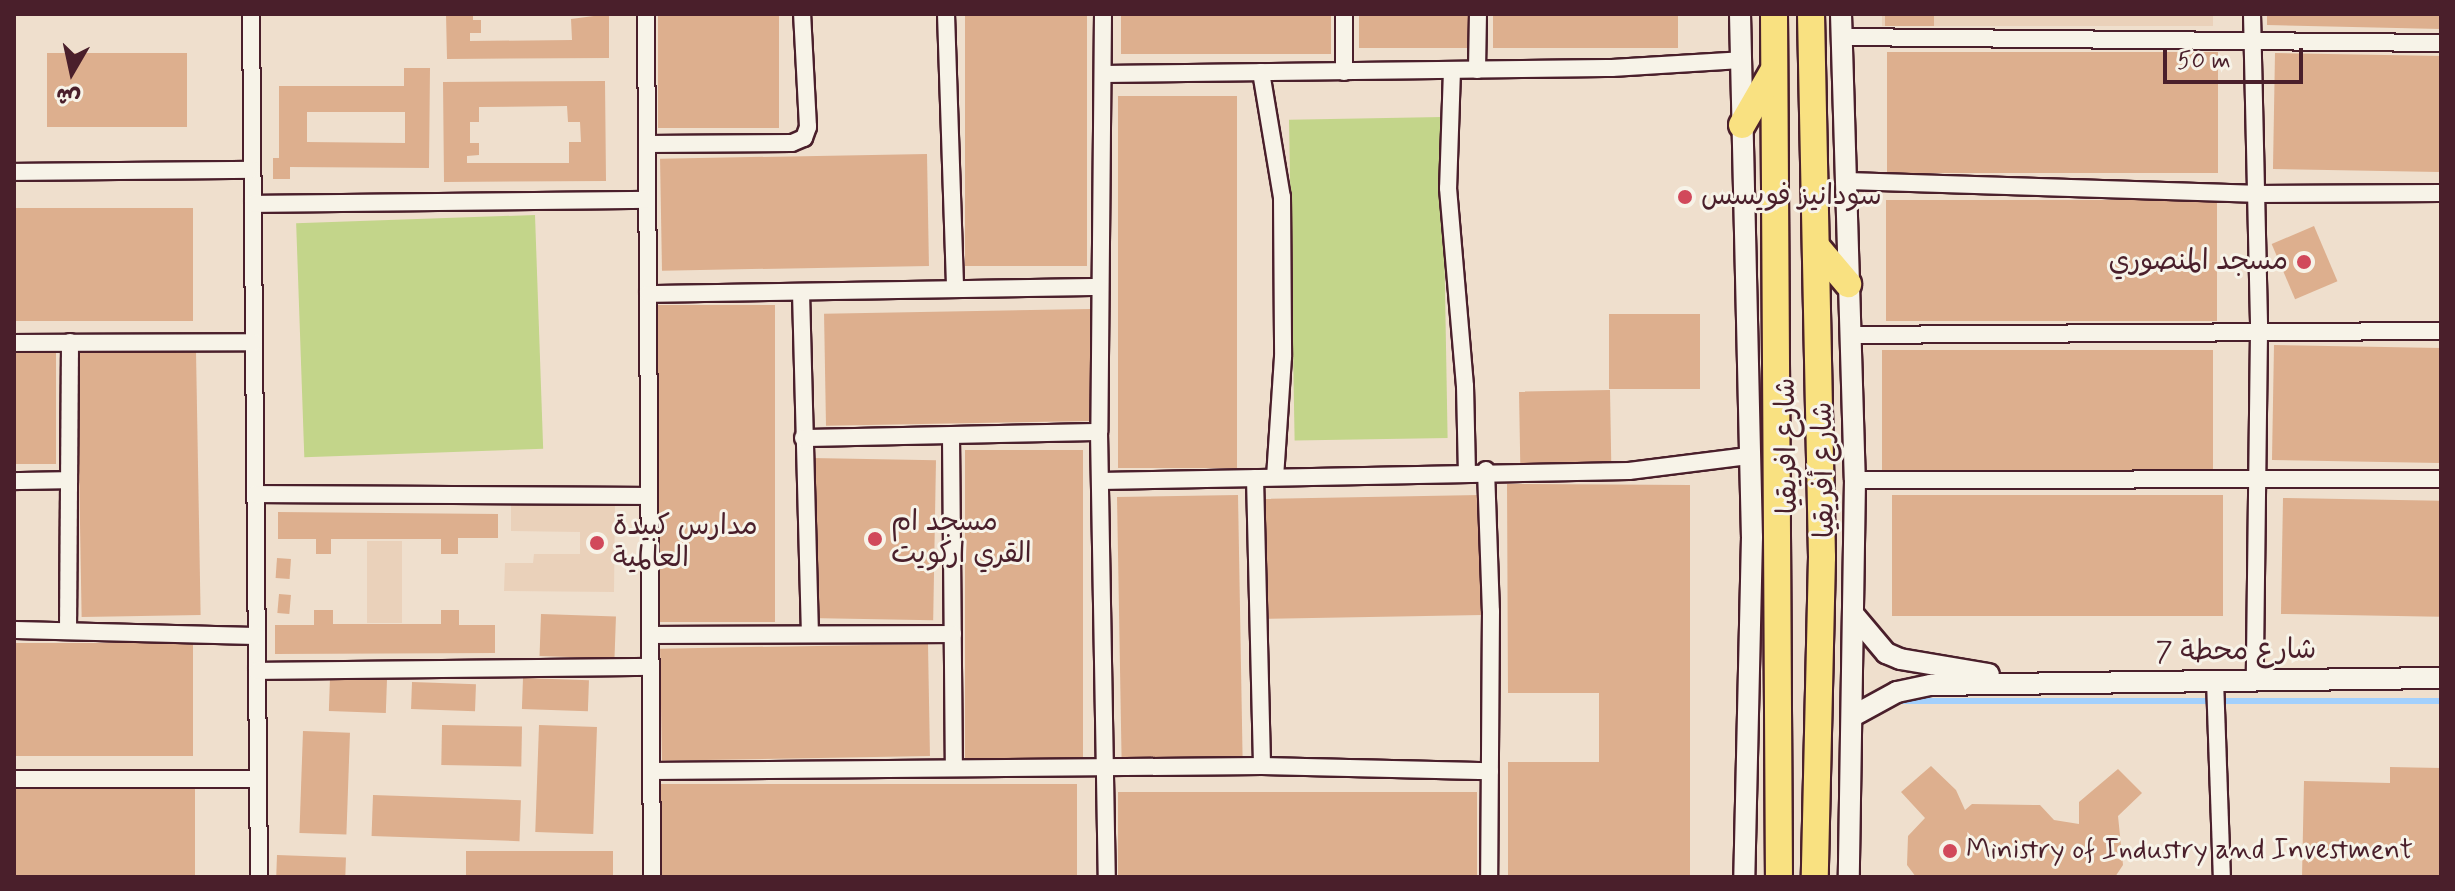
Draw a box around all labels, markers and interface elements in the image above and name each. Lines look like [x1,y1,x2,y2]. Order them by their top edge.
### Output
north arrow [32,32,112,112]
scale bar [2167,32,2307,82]
text: 50 m [2177,46,2231,77]
text: ش [54,80,82,111]
place label: سودانيز فويسس [1701,180,1882,214]
marker: سودانيز فويسس [1676,188,1694,206]
place label: مسجد المنصوري [2108,245,2288,279]
marker: مسجد المنصوري [2295,253,2313,271]
street label: شارع افريقيا [1770,377,1806,515]
street label: شارع أفريقيا [1807,401,1843,539]
place label: مسجد ام القري اركويت [891,506,1032,572]
place label: مدارس كبيدة العالمية [613,510,758,576]
marker: مسجد ام القري اركويت [866,530,884,548]
marker: مدارس كبيدة العالمية [588,534,606,552]
street label: شارع محطة 7 [2155,634,2317,670]
place label: Ministry of Industry and Investment [1966,834,2399,868]
marker: Ministry of Industry and Investment [1941,842,1959,860]

